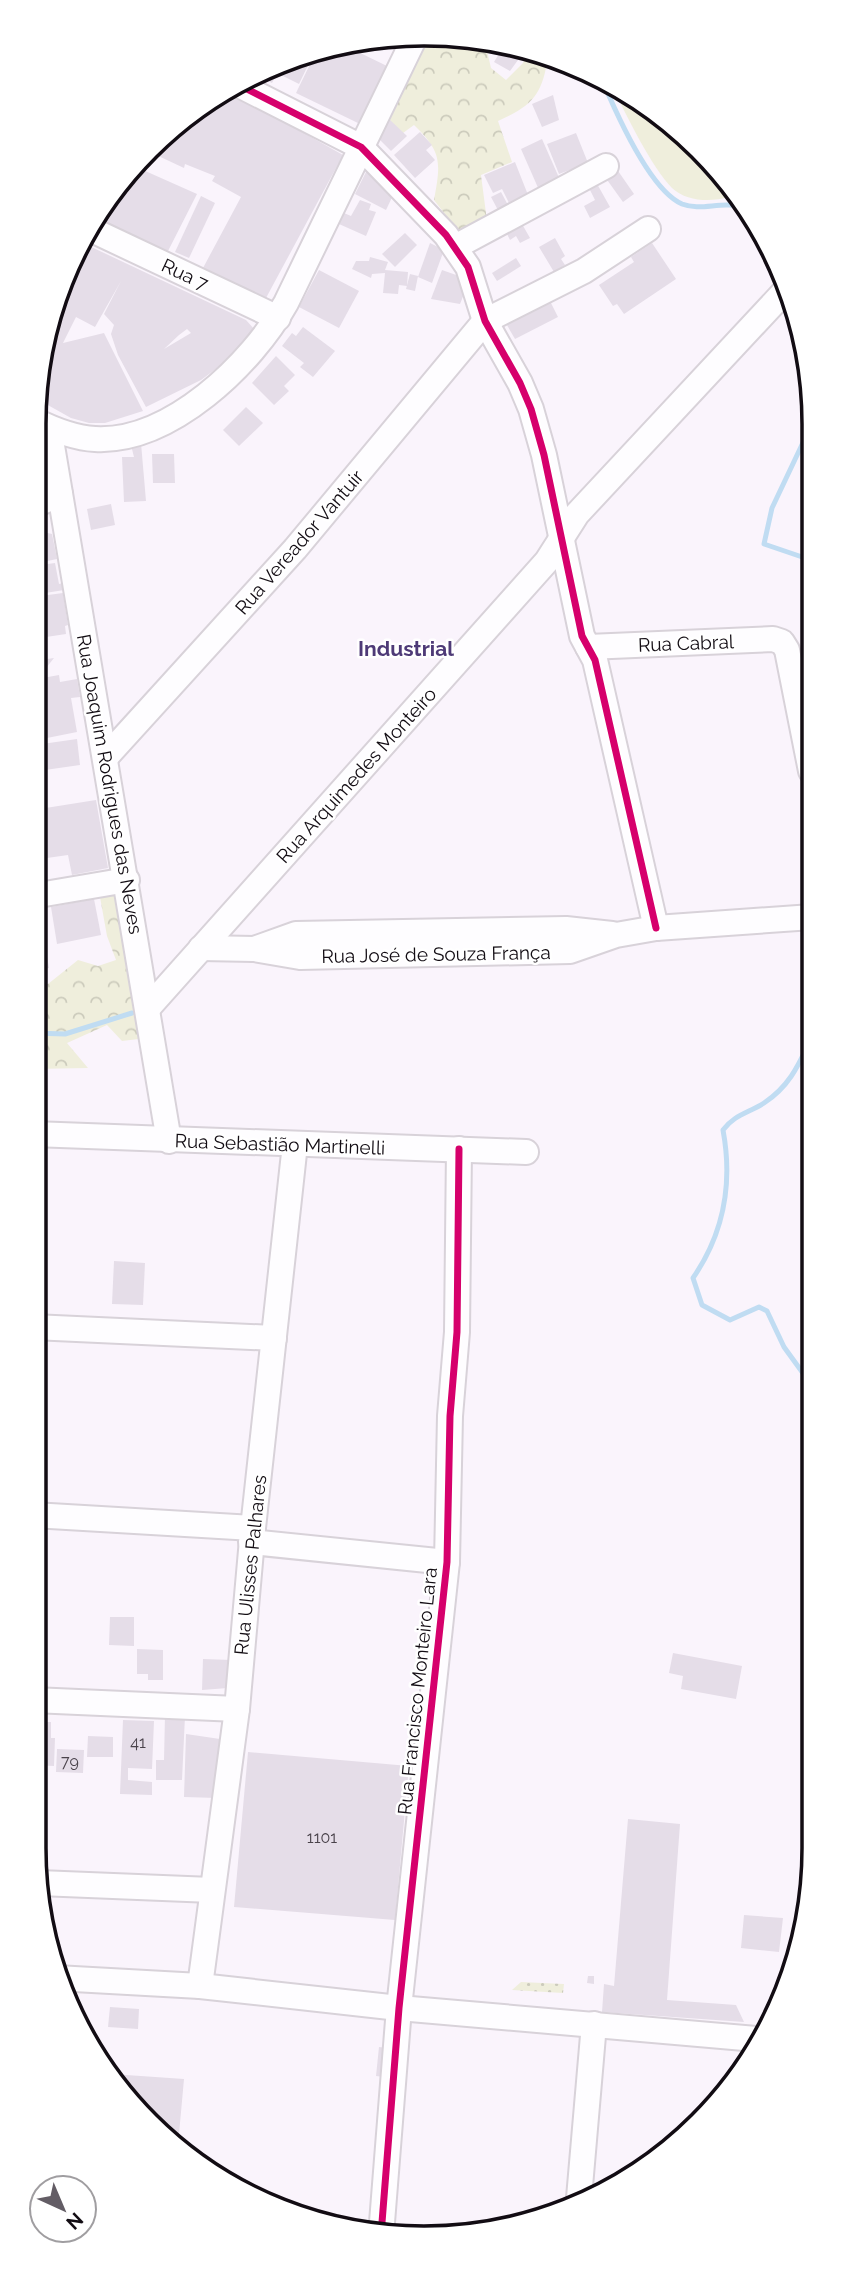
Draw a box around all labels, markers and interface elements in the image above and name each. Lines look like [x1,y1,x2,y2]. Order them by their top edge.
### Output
street label: Rua 7 [158,254,212,294]
street label: Rua Vereador Vantuir [230,465,368,619]
street label: Rua Cabral [638,630,735,656]
street label: Rua Joaquim Rodrigues das Neves [73,632,147,936]
district label: Industrial [358,636,454,661]
street label: Rua Arquimedes Monteiro [272,683,440,867]
street label: Rua José de Souza França [321,941,551,967]
street label: Rua Sebastião Martinelli [174,1129,386,1159]
street label: Rua Ulisses Palhares [230,1474,270,1656]
street label: Rua Francisco Monteiro Lara [393,1566,441,1816]
house number: 41 [130,1733,146,1752]
house number: 79 [61,1752,79,1771]
house number: 1101 [307,1828,337,1847]
north arrow [28,2174,98,2244]
text: N [62,2208,88,2234]

